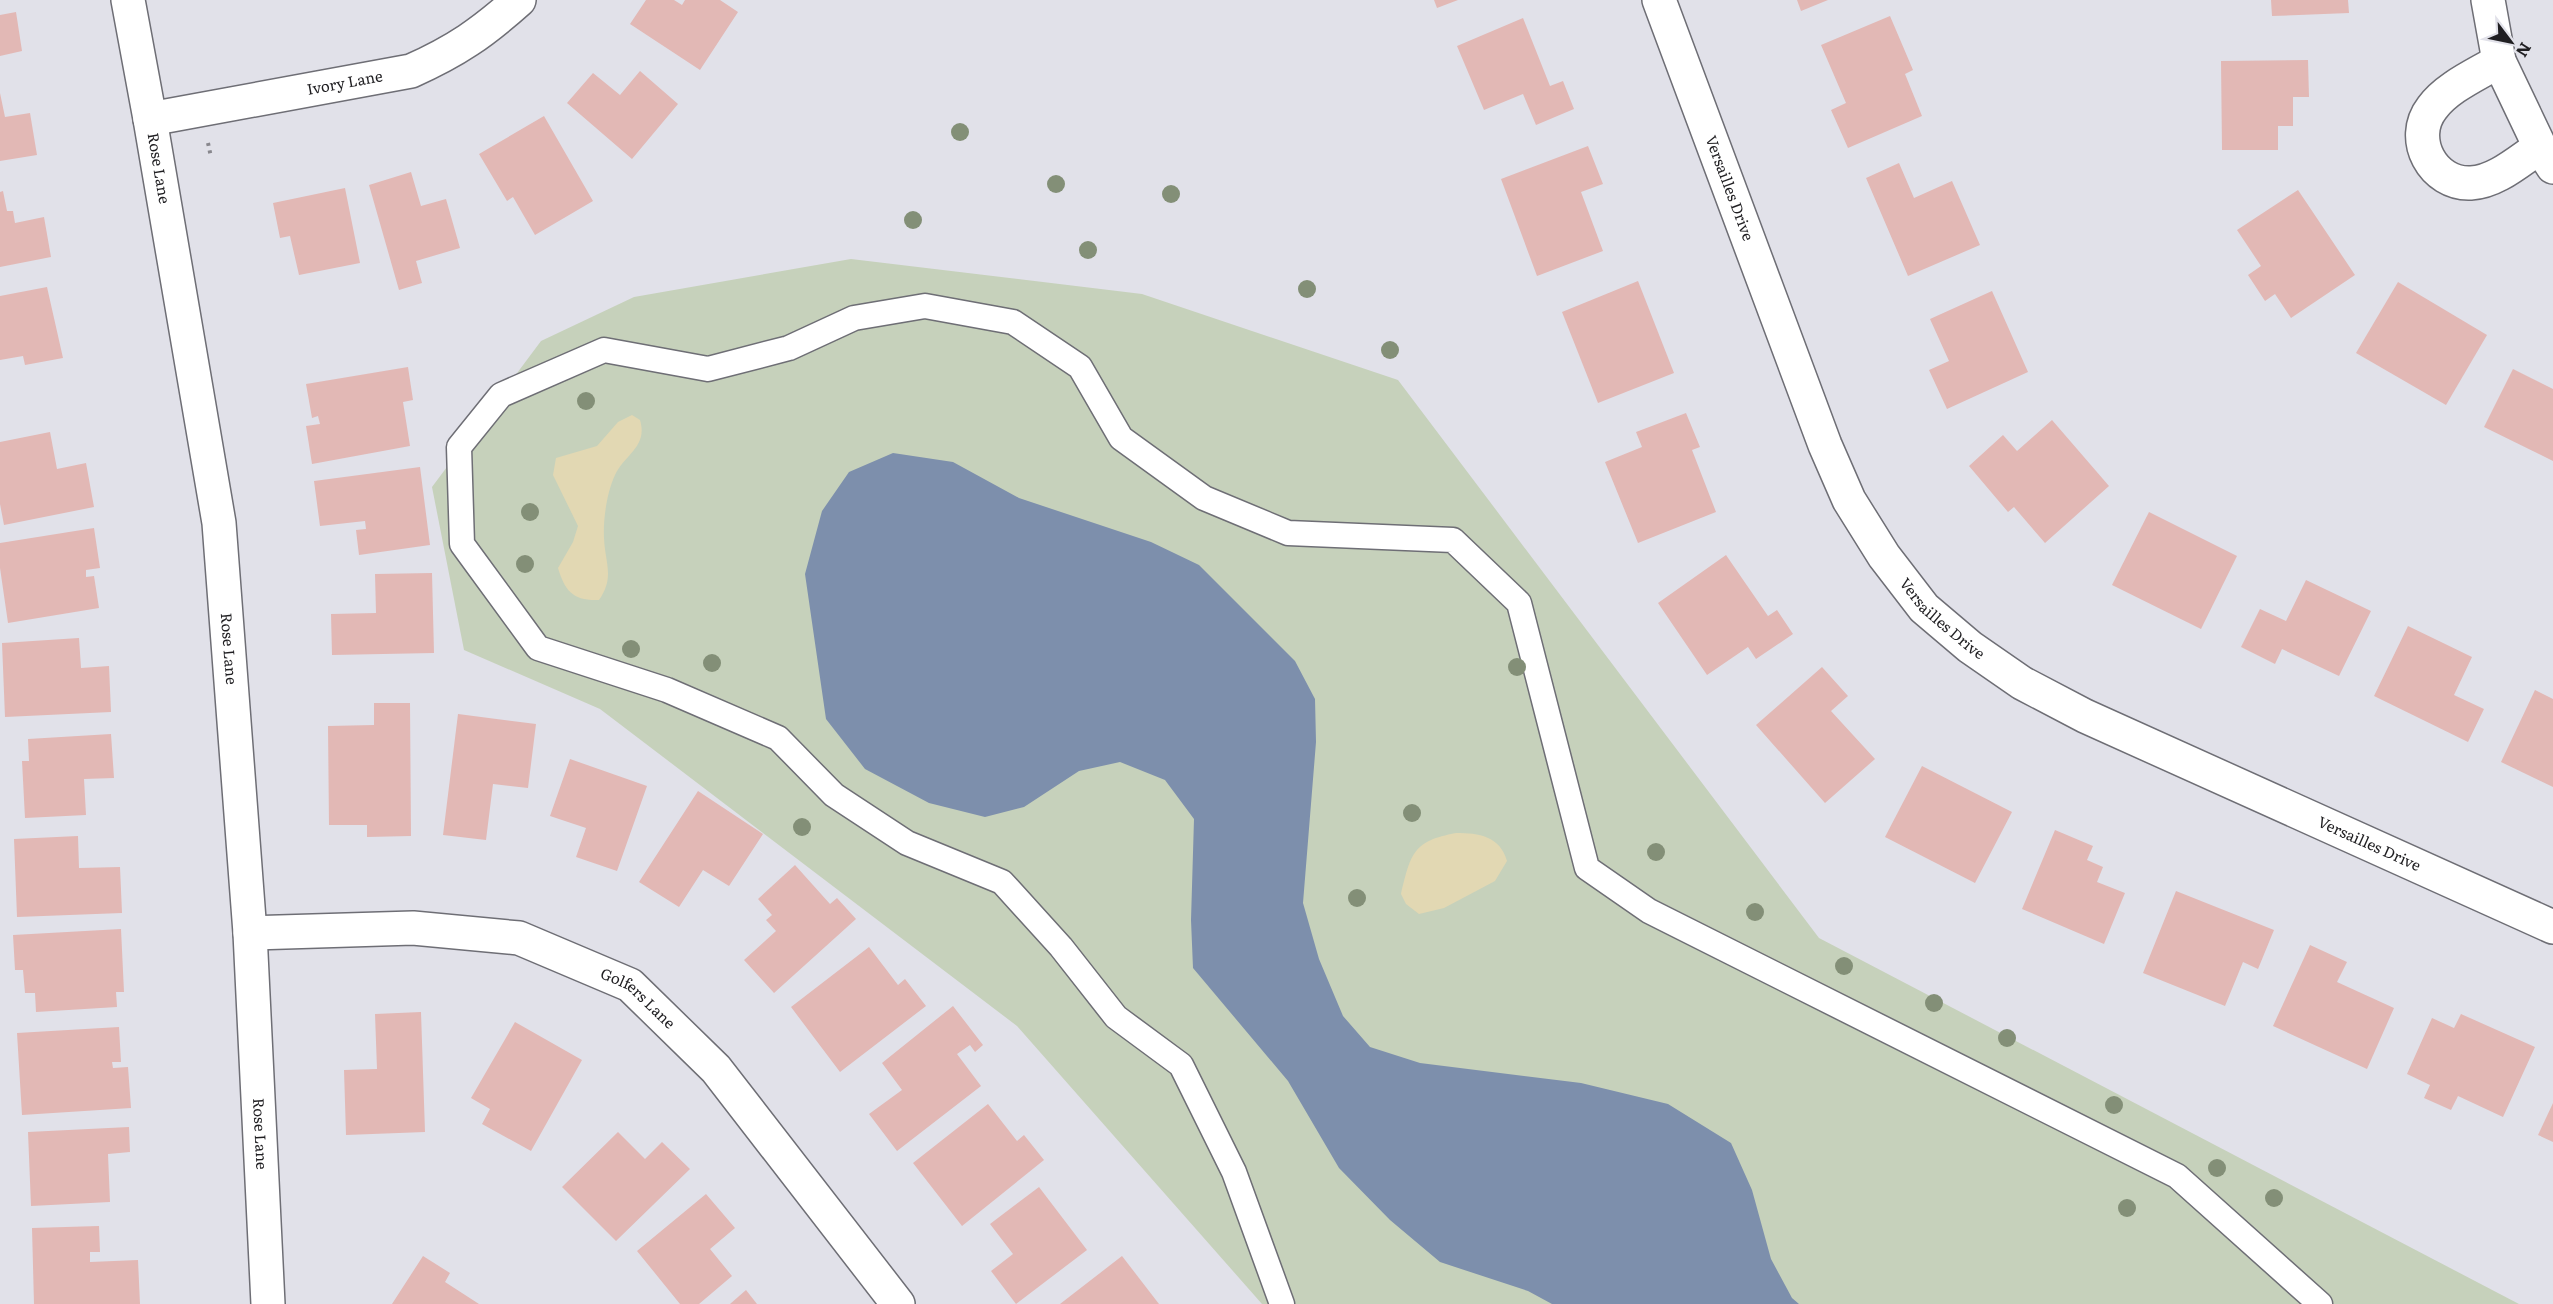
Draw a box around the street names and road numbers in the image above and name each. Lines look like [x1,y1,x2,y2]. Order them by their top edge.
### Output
street label: Ivory Lane [305,63,384,100]
street label: Rose Lane [143,131,177,206]
street label: Versailles Drive [1700,132,1761,244]
street label: Versailles Drive [1895,572,1990,664]
street label: Rose Lane [216,612,244,686]
street label: Versailles Drive [2314,809,2425,876]
street label: Golfers Lane [597,961,681,1034]
street label: Rose Lane [248,1097,274,1170]

